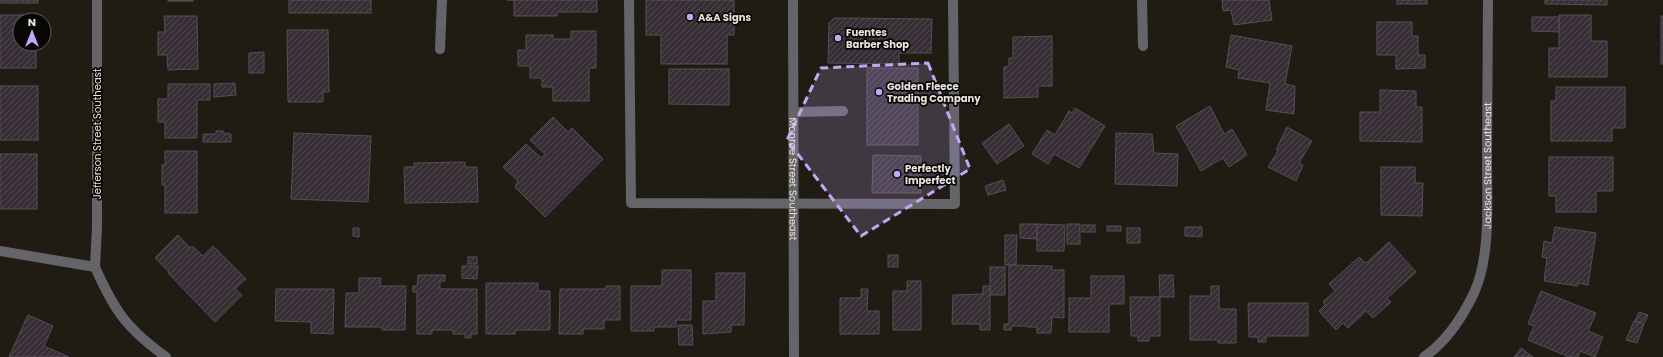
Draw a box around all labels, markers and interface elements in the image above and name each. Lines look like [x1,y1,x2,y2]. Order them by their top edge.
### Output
place label: A&A Signs [698,10,751,25]
north arrow [12,12,52,52]
marker: A&A Signs [685,12,695,22]
text: N [28,14,36,30]
place label: Fuentes Barber Shop [846,25,909,52]
marker: Fuentes Barber Shop [833,33,843,43]
street label: Jefferson Street Southeast [90,68,105,200]
place label: Golden Fleece Trading Company [887,79,981,106]
marker: Golden Fleece Trading Company [874,87,884,97]
street label: Jackson Street Southeast [1480,102,1495,229]
street label: Monroe Street Southeast [785,117,801,241]
place label: Perfectly Imperfect [905,161,956,188]
marker: Perfectly Imperfect [892,169,902,179]

